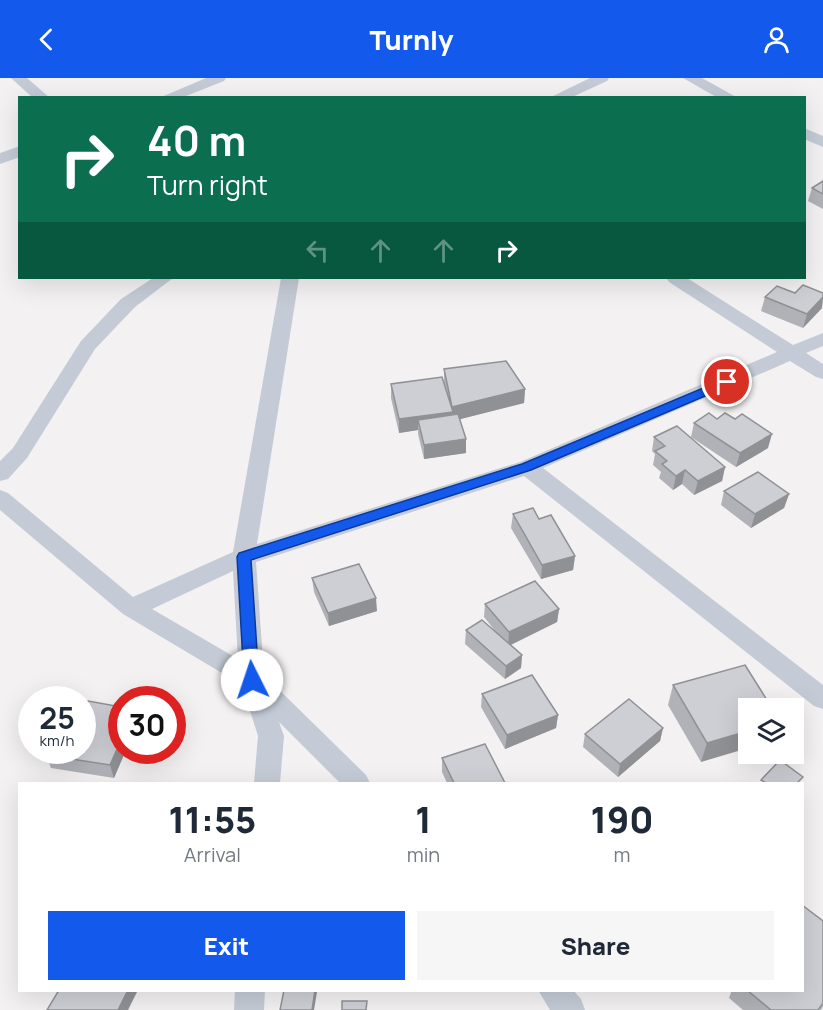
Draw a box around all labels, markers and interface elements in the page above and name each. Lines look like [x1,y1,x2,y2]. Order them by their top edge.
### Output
text: Turnly [370,21,453,58]
icon: back [30,23,63,56]
icon: person [760,23,793,56]
text: 40 m [147,111,246,169]
icon: right [48,120,126,198]
text: Turn right [147,166,268,203]
icon: left [301,234,334,267]
icon: ahead [364,234,397,267]
icon: ahead [427,234,460,267]
icon: right [490,234,523,267]
pin [701,356,752,407]
icon: arrive [710,365,743,398]
position arrow [220,648,284,712]
speed limit sign: 30 [108,686,186,764]
text: 25 [39,697,75,738]
map controls [738,698,804,764]
button: layers [738,698,804,764]
text: km/h [40,730,74,751]
text: 11:55 [168,795,256,844]
text: 1 [415,795,432,844]
text: 190 [591,795,654,844]
text: Arrival [184,841,241,868]
text: min [407,841,440,868]
text: m [614,841,631,868]
button: Exit [48,911,405,980]
button: Share [417,911,774,980]

